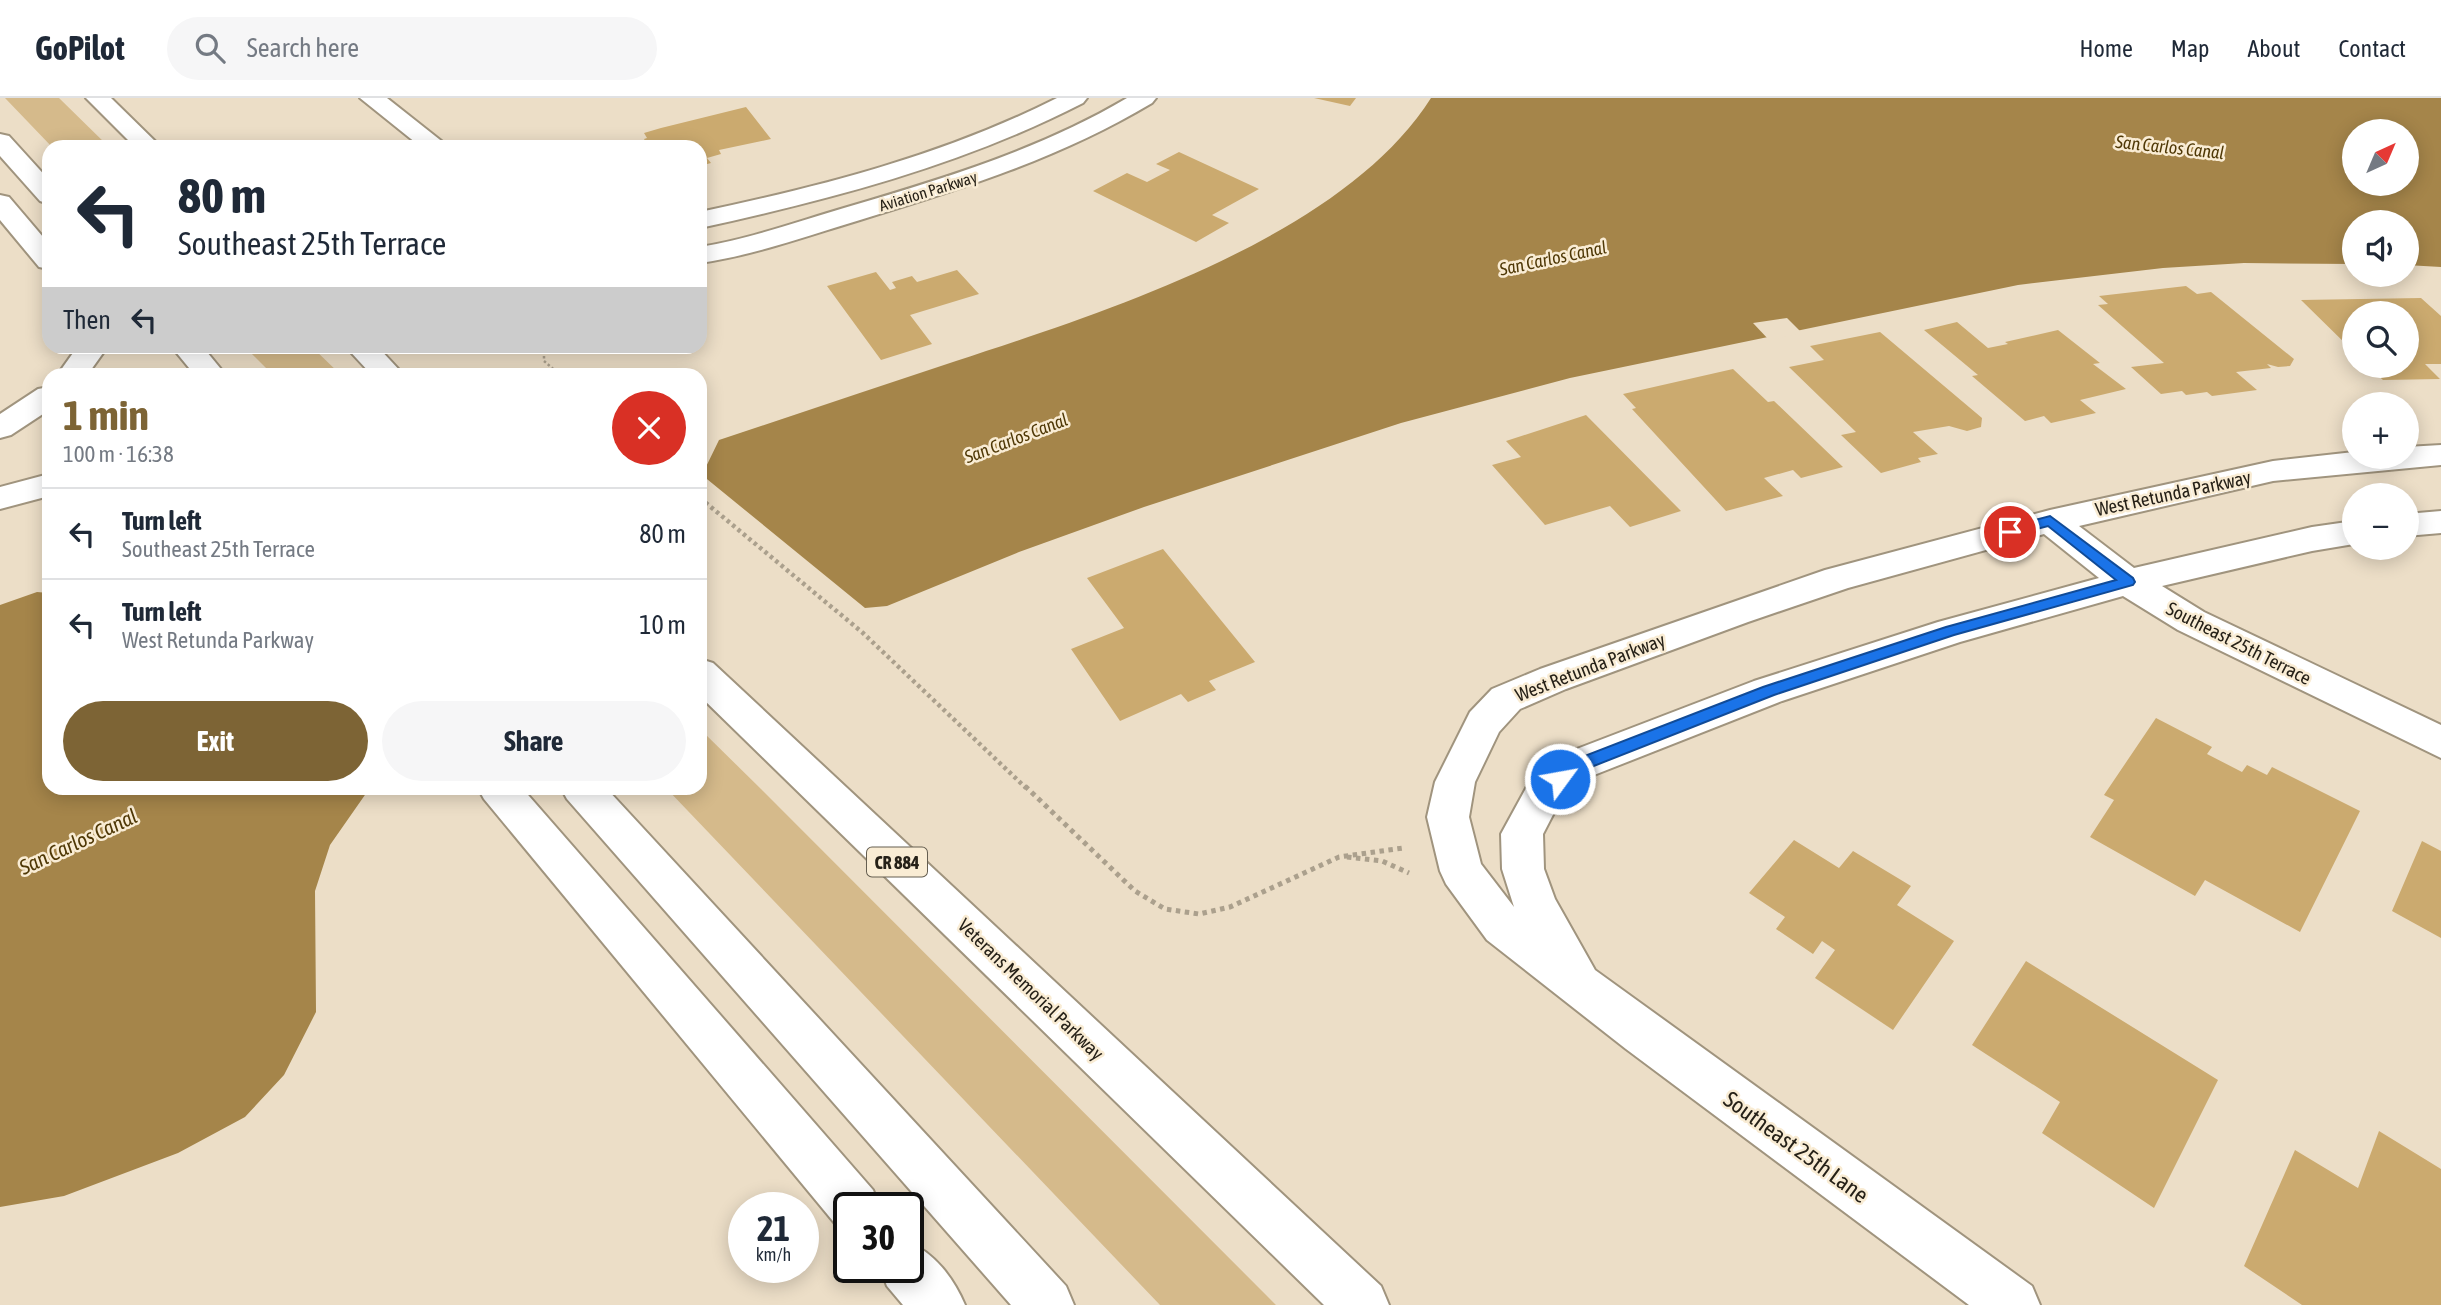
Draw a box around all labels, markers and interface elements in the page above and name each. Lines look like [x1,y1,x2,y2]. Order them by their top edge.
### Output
search box [167,17,657,80]
text: GoPilot [35,29,125,67]
icon: search [191,29,229,67]
text: Search here [247,33,359,63]
text: Home [2079,35,2133,62]
text: Map [2171,35,2209,62]
text: About [2247,35,2300,62]
text: Contact [2338,35,2406,62]
north arrow [2342,119,2418,196]
map controls [2342,119,2419,560]
water label: San Carlos Canal [2114,131,2225,163]
text: 80 m [178,167,266,223]
street label: Aviation Parkway [877,167,980,215]
icon: left [63,168,154,259]
button: sound [2342,210,2419,287]
text: Southeast 25th Terrace [178,225,446,262]
water label: San Carlos Canal [1497,236,1609,280]
icon: left [125,301,163,339]
button: search [2342,301,2419,378]
text: Then [63,305,111,335]
text: 1 min [63,391,149,439]
button: close [612,391,686,465]
button: + [2342,392,2419,469]
water label: San Carlos Canal [960,409,1071,468]
text: 100 m · 16:38 [63,441,174,467]
street label: West Retunda Parkway [2093,466,2253,520]
button: − [2342,483,2419,560]
pin [1980,502,2040,562]
text: Turn left [122,506,202,536]
icon: arrive [1991,513,2029,551]
icon: left [63,515,101,553]
text: 80 m [639,519,686,549]
text: Southeast 25th Terrace [122,536,315,562]
text: Turn left [122,597,202,627]
street label: Southeast 25th Terrace [2163,597,2315,689]
icon: left [63,606,101,644]
text: 10 m [639,610,686,640]
text: West Retunda Parkway [122,627,314,653]
street label: West Retunda Parkway [1512,628,1668,706]
button: Exit [63,701,368,781]
button: Share [382,701,686,781]
position arrow [1523,742,1597,816]
water label: San Carlos Canal [14,803,141,879]
road number: CR 884 [867,848,927,876]
street label: Veterans Memorial Parkway [954,914,1108,1064]
street label: Southeast 25th Lane [1719,1086,1873,1208]
speed limit sign: 30 [833,1192,924,1283]
text: 21 [757,1208,790,1248]
text: km/h [756,1244,791,1265]

